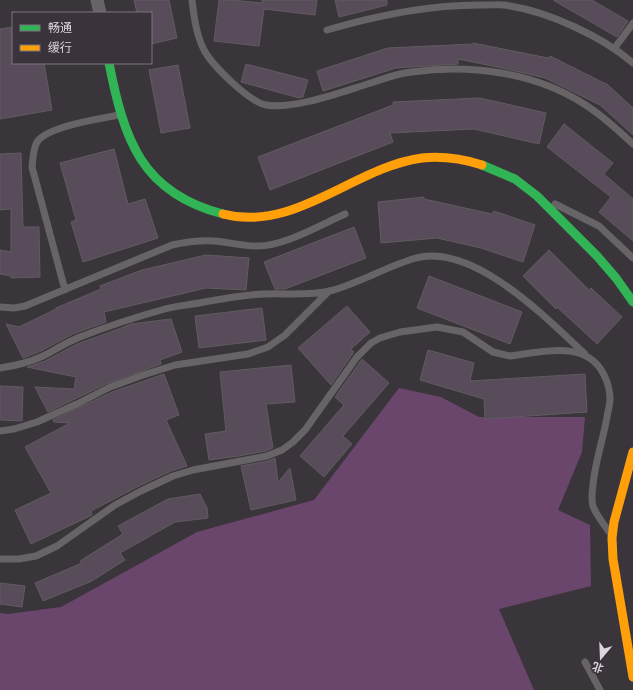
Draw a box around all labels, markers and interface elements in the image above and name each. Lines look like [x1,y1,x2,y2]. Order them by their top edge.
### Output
legend [12,12,152,64]
text: 畅通 [48,21,72,35]
text: 缓行 [48,41,72,55]
north arrow [581,638,621,678]
text: 北 [591,659,605,675]

